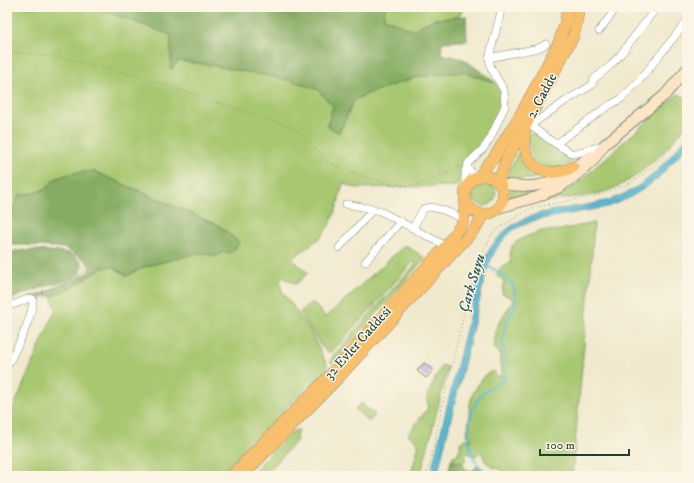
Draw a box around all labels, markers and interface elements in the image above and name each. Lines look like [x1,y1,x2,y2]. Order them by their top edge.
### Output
street label: 2. Cadde [523,70,561,122]
water label: Çark Suyu [454,251,490,315]
street label: 32 Evler Caddesi [320,302,396,383]
scale bar [540,431,629,457]
text: 100 m [546,438,575,453]

